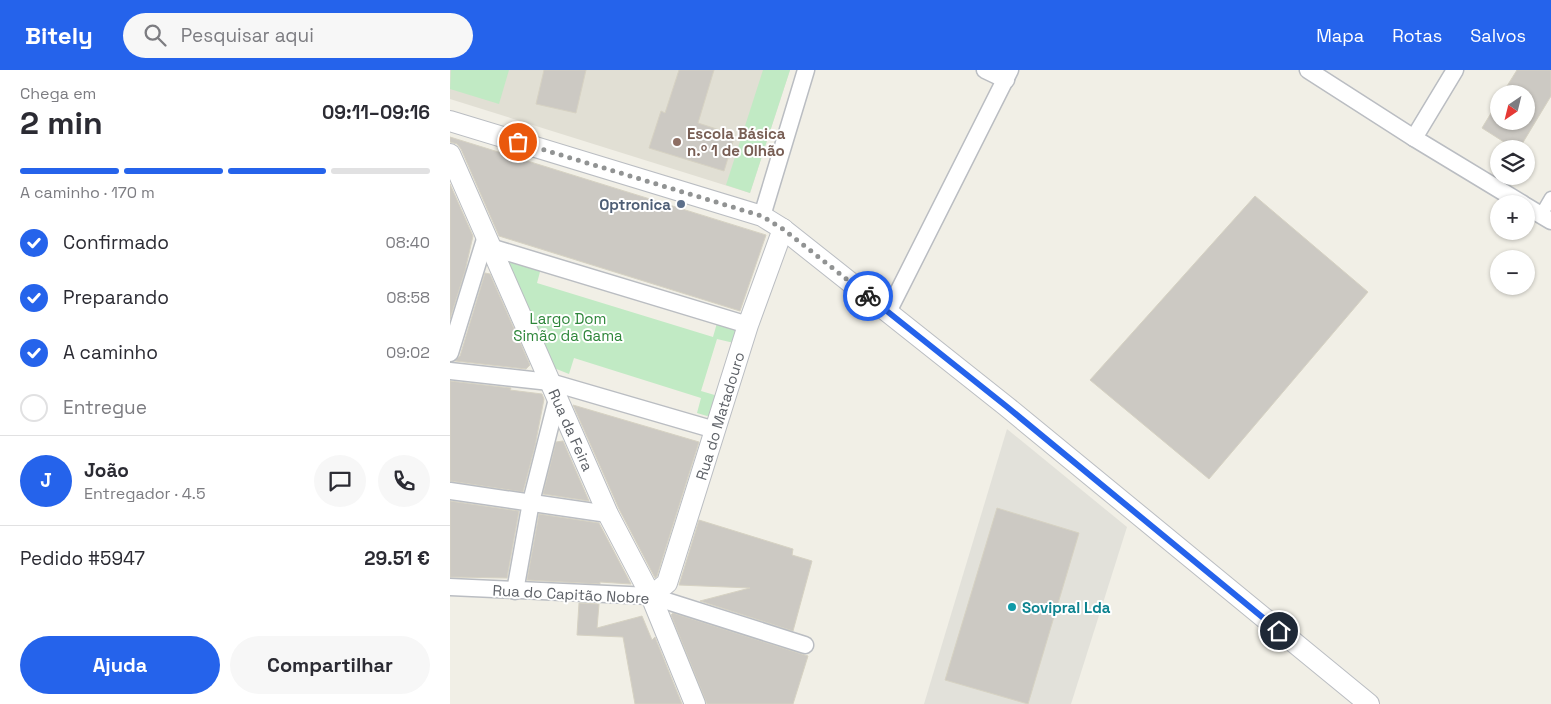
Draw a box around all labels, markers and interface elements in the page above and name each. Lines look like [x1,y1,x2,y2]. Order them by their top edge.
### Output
search box [123,13,473,58]
text: Bitely [25,20,93,51]
icon: search [141,21,169,49]
text: Pesquisar aqui [181,23,314,48]
text: Mapa [1316,24,1364,47]
text: Rotas [1392,24,1442,47]
text: Salvos [1470,24,1526,47]
text: Chega em [20,83,96,104]
north arrow [1490,85,1535,130]
map controls [1490,85,1535,295]
text: 09:11–09:16 [322,100,430,125]
text: 2 min [20,103,103,143]
pin [497,121,539,163]
place label: Escola Básica n.º 1 de Olhão [687,124,786,160]
icon: bag [504,128,532,156]
marker: Escola Básica n.º 1 de Olhão [671,136,683,148]
button: layers [1490,140,1535,185]
text: A caminho · 170 m [20,182,155,203]
place label: Optronica [599,195,671,214]
button: + [1490,195,1535,240]
marker: Optronica [675,198,687,210]
icon: check [20,229,48,257]
text: Confirmado [63,230,169,255]
text: 08:40 [385,232,430,253]
button: − [1490,250,1535,295]
courier [843,271,893,321]
icon: bike [854,282,882,310]
icon: check [20,284,48,312]
text: Preparando [63,285,169,310]
text: 08:58 [386,287,430,308]
park label: Largo Dom Simão da Gama [513,309,623,345]
icon: check [20,339,48,367]
text: A caminho [63,340,158,365]
text: 09:02 [386,342,430,363]
street label: Rua do Matadouro [691,350,749,482]
street label: Rua da Feira [544,386,598,474]
text: Entregue [63,395,147,420]
button: chat [314,455,366,507]
button: phone [378,455,430,507]
text: João [84,458,129,483]
text: J [40,468,52,493]
text: Entregador · 4.5 [84,483,206,504]
text: Pedido #5947 [20,546,145,571]
text: 29.51 € [364,546,430,571]
street label: Rua do Capitão Nobre [492,580,650,608]
place label: Sovipral Lda [1022,598,1111,617]
marker: Sovipral Lda [1006,601,1018,613]
pin [1258,610,1300,652]
icon: home [1265,617,1293,645]
button: Ajuda [20,636,220,694]
button: Compartilhar [230,636,430,694]

